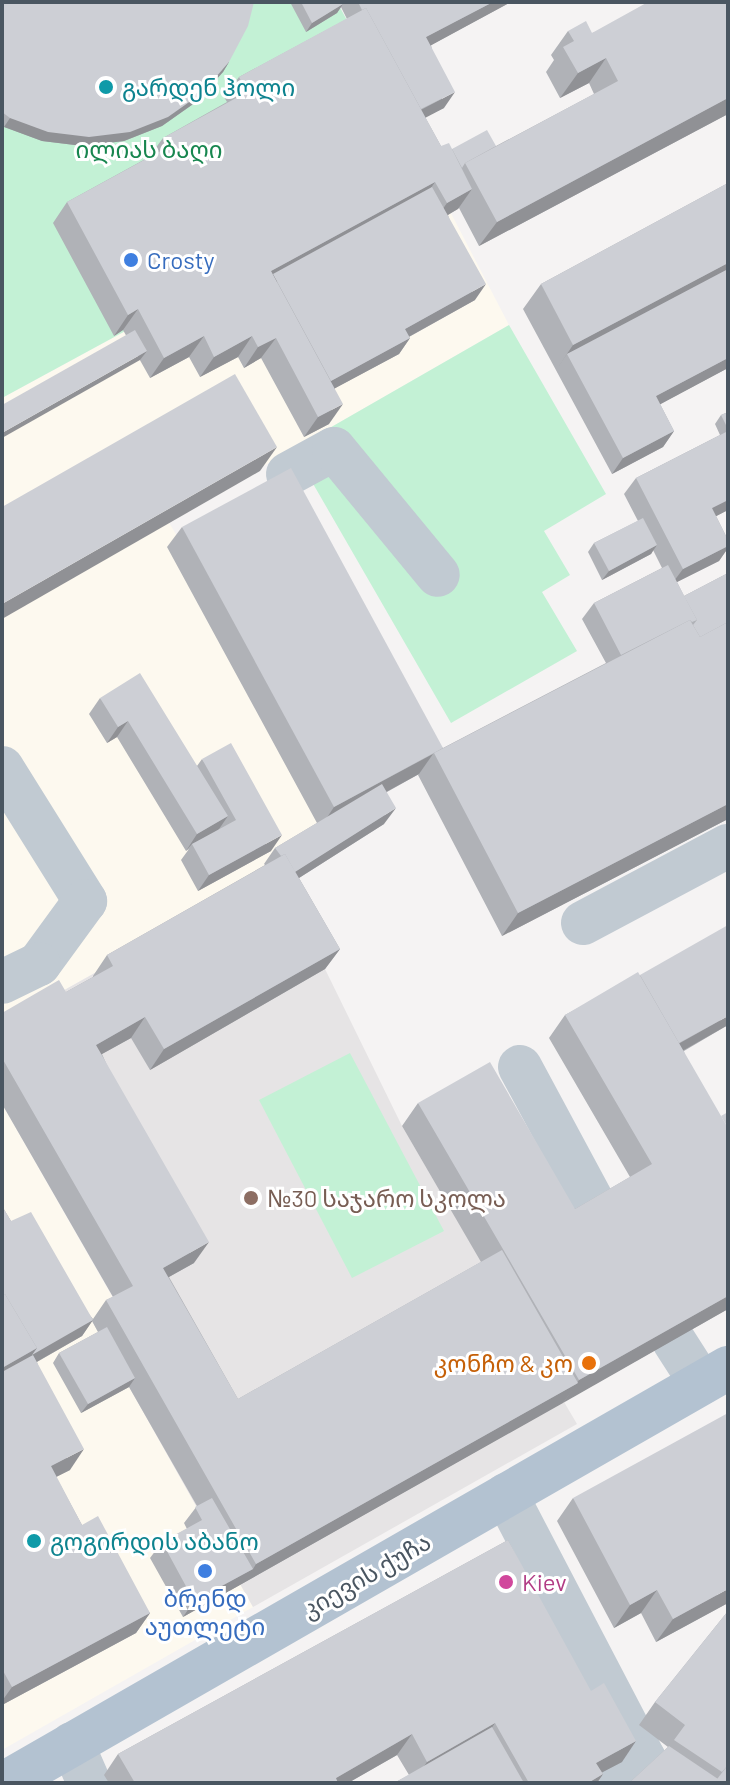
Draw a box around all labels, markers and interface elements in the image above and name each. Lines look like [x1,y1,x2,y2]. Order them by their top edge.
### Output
place label: გარდენ ჰოლი [122,73,295,101]
marker: გარდენ ჰოლი [97,78,115,96]
park label: ილიას ბაღი [76,135,222,163]
place label: Crosty [147,246,215,274]
marker: Crosty [122,251,140,269]
place label: №30 საჯარო სკოლა [267,1184,506,1212]
marker: №30 საჯარო სკოლა [242,1189,260,1207]
place label: კონჩო & კო [434,1349,573,1377]
marker: კონჩო & კო [580,1354,598,1372]
place label: გოგირდის აბანო [50,1527,259,1555]
street label: კიევის ქუჩა [296,1527,436,1623]
marker: გოგირდის აბანო [25,1532,43,1550]
marker: ბრენდ აუთლეტი [196,1562,214,1580]
place label: Kiev [522,1568,567,1596]
marker: Kiev [497,1573,515,1591]
place label: ბრენდ აუთლეტი [145,1584,265,1640]

